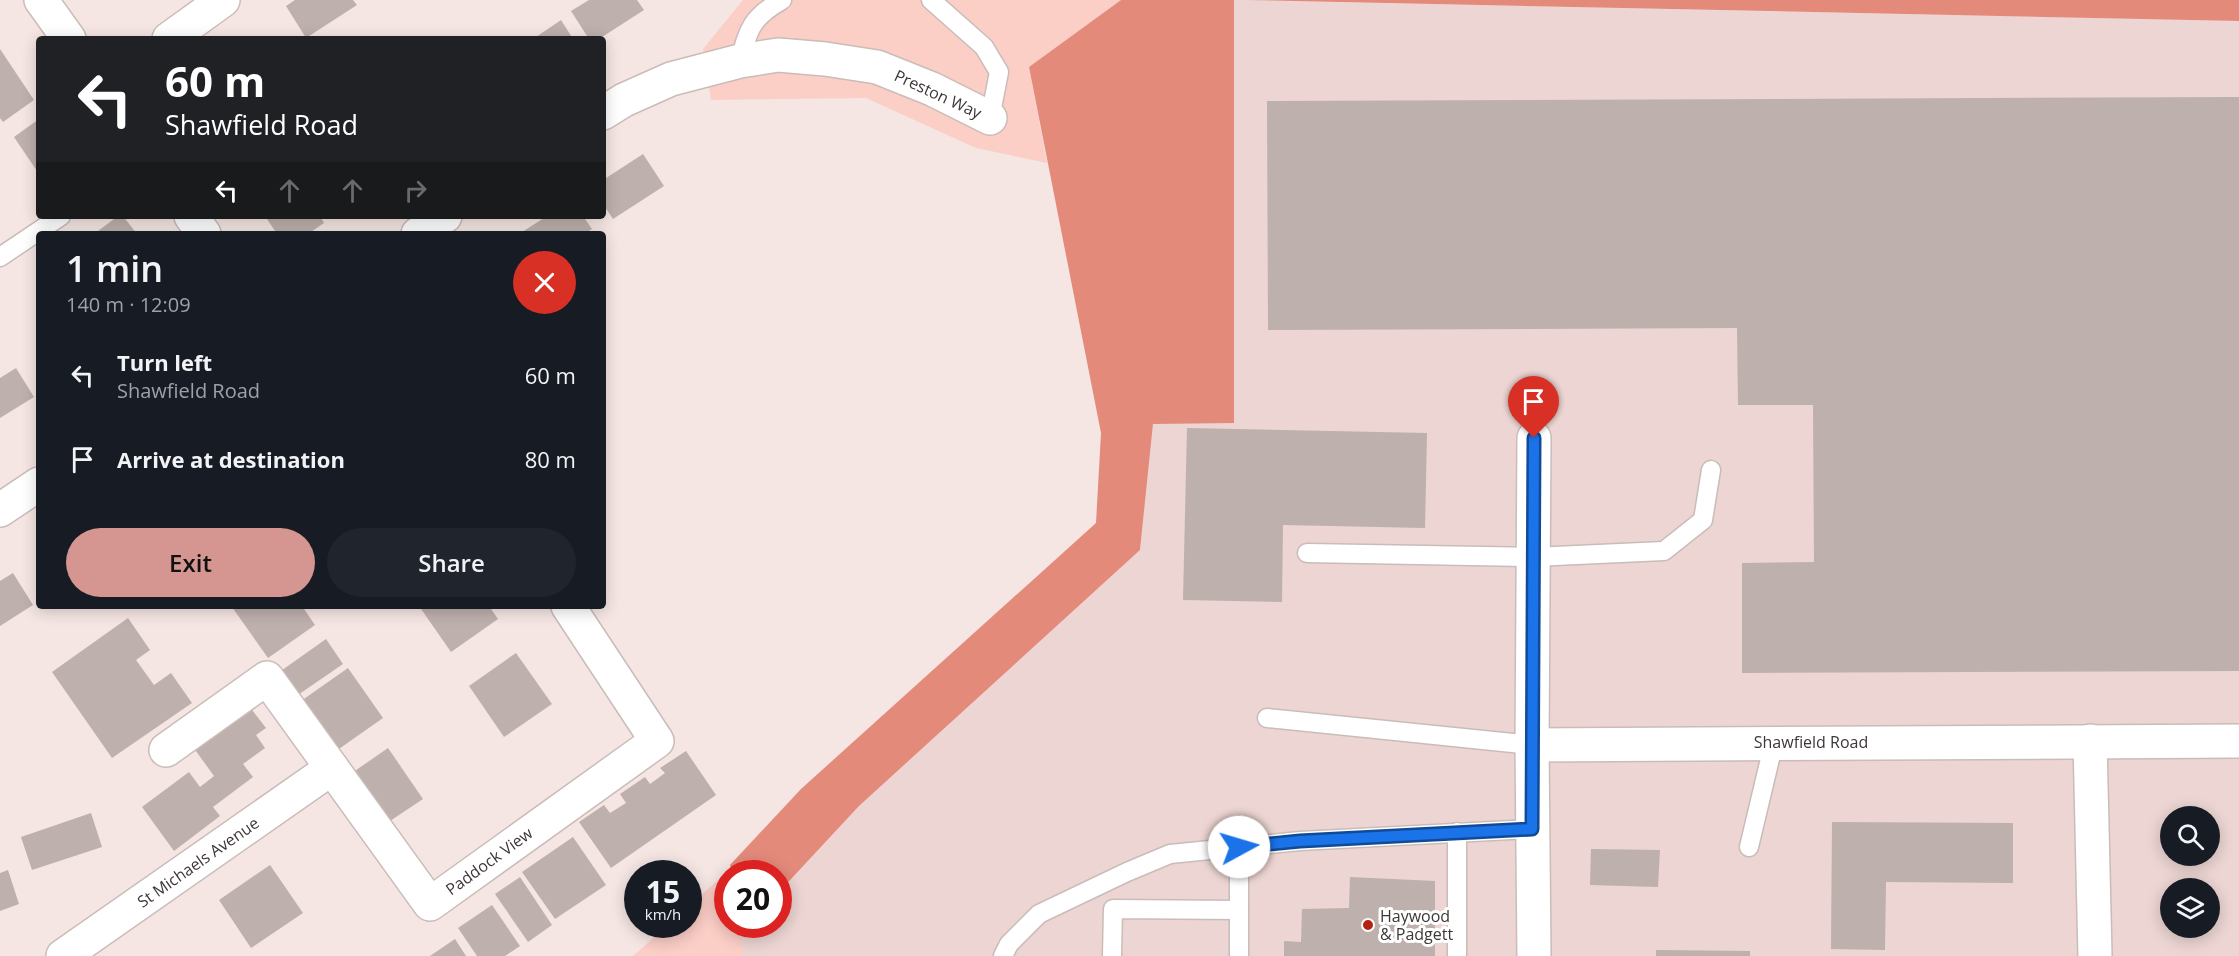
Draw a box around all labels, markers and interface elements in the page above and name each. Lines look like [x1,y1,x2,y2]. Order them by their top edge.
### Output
text: 60 m [165,52,265,109]
icon: left [66,60,144,138]
street label: Preston Way [891,64,986,124]
text: Shawfield Road [165,106,358,143]
icon: left [210,174,243,207]
icon: ahead [273,174,306,207]
icon: ahead [336,174,369,207]
icon: right [399,174,432,207]
text: 1 min [66,244,163,293]
button: close [513,251,576,314]
text: 140 m · 12:09 [66,291,191,318]
text: Turn left [117,347,212,377]
icon: left [66,359,99,392]
text: 60 m [525,360,576,390]
pin [1508,376,1559,438]
text: Shawfield Road [117,377,260,404]
icon: arrive [1517,385,1550,418]
icon: arrive [66,443,99,476]
text: Arrive at destination [117,444,345,474]
text: 80 m [525,444,576,474]
button: Exit [66,528,315,597]
button: Share [327,528,576,597]
street label: Shawfield Road [1754,731,1868,753]
map controls [2160,806,2220,938]
button: search [2160,806,2220,866]
street label: St Michaels Avenue [133,812,263,912]
position arrow [1207,815,1271,879]
street label: Paddock View [441,822,538,900]
speed limit sign: 20 [714,860,792,938]
text: 15 [646,871,680,912]
button: layers [2160,878,2220,938]
text: km/h [645,904,681,924]
place label: Haywood & Padgett [1380,905,1453,945]
marker: Haywood & Padgett [1361,918,1375,932]

